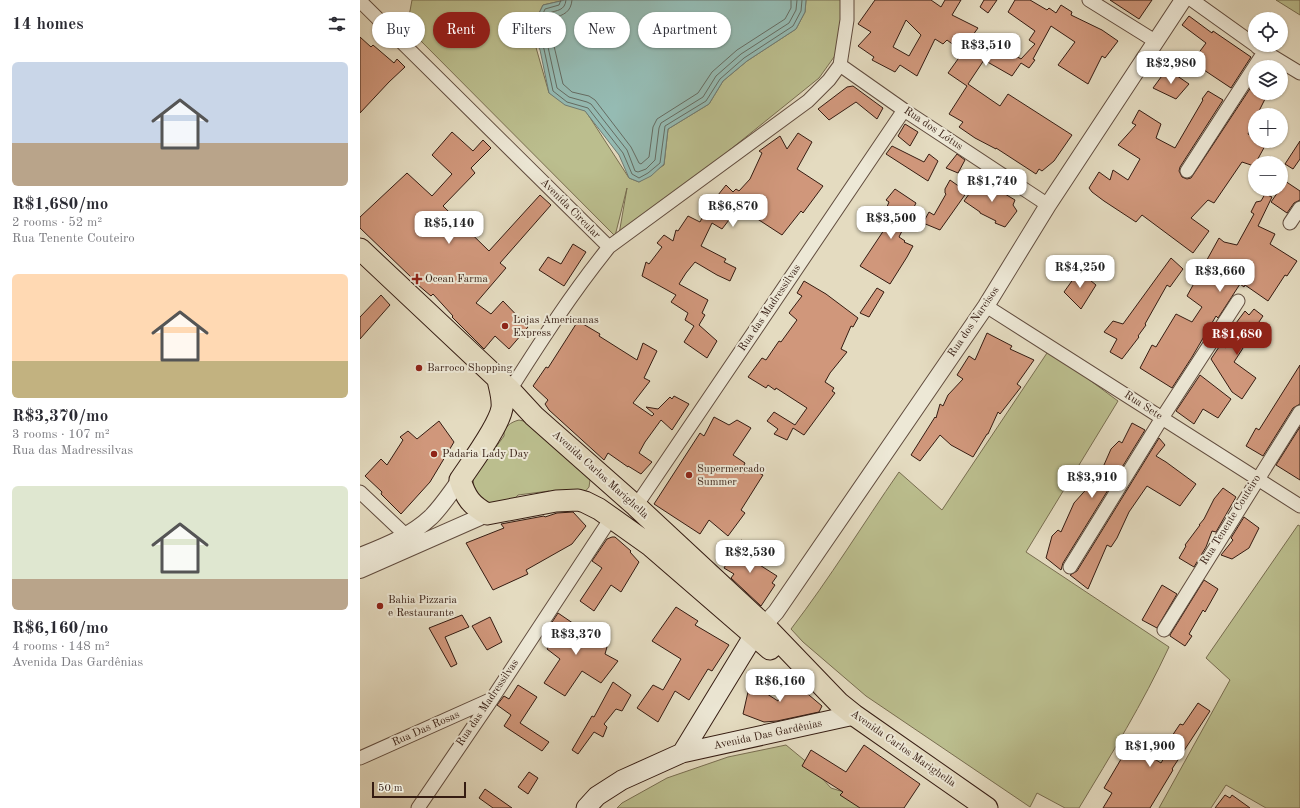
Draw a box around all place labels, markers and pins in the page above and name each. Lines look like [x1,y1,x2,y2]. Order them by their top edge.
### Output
pin: R$3,510 [949,33,1023,67]
pin: R$2,980 [1134,51,1208,85]
pin: R$1,740 [955,169,1029,203]
pin: R$6,870 [696,194,770,228]
pin: R$3,500 [854,206,928,240]
pin: R$5,140 [412,211,486,245]
pin: R$4,250 [1043,255,1117,289]
pin: R$3,660 [1183,259,1257,293]
marker: Ocean Farma [412,274,422,284]
place label: Ocean Farma [425,274,488,285]
place label: Lojas Americanas Express [513,315,599,339]
marker: Lojas Americanas Express [500,321,510,331]
pin: R$1,680 [1200,322,1274,356]
marker: Barroco Shopping [414,363,424,373]
place label: Barroco Shopping [427,363,512,374]
marker: Padaria Lady Day [429,449,439,459]
place label: Padaria Lady Day [442,449,529,460]
place label: Supermercado Summer [697,464,765,488]
pin: R$3,910 [1055,465,1129,499]
marker: Supermercado Summer [684,470,694,480]
pin: R$2,530 [713,540,787,574]
place label: Bahia Pizzaria e Restaurante [388,595,458,619]
marker: Bahia Pizzaria e Restaurante [375,601,385,611]
pin: R$3,370 [539,622,613,656]
pin: R$6,160 [743,669,817,703]
pin: R$1,900 [1113,734,1187,768]

